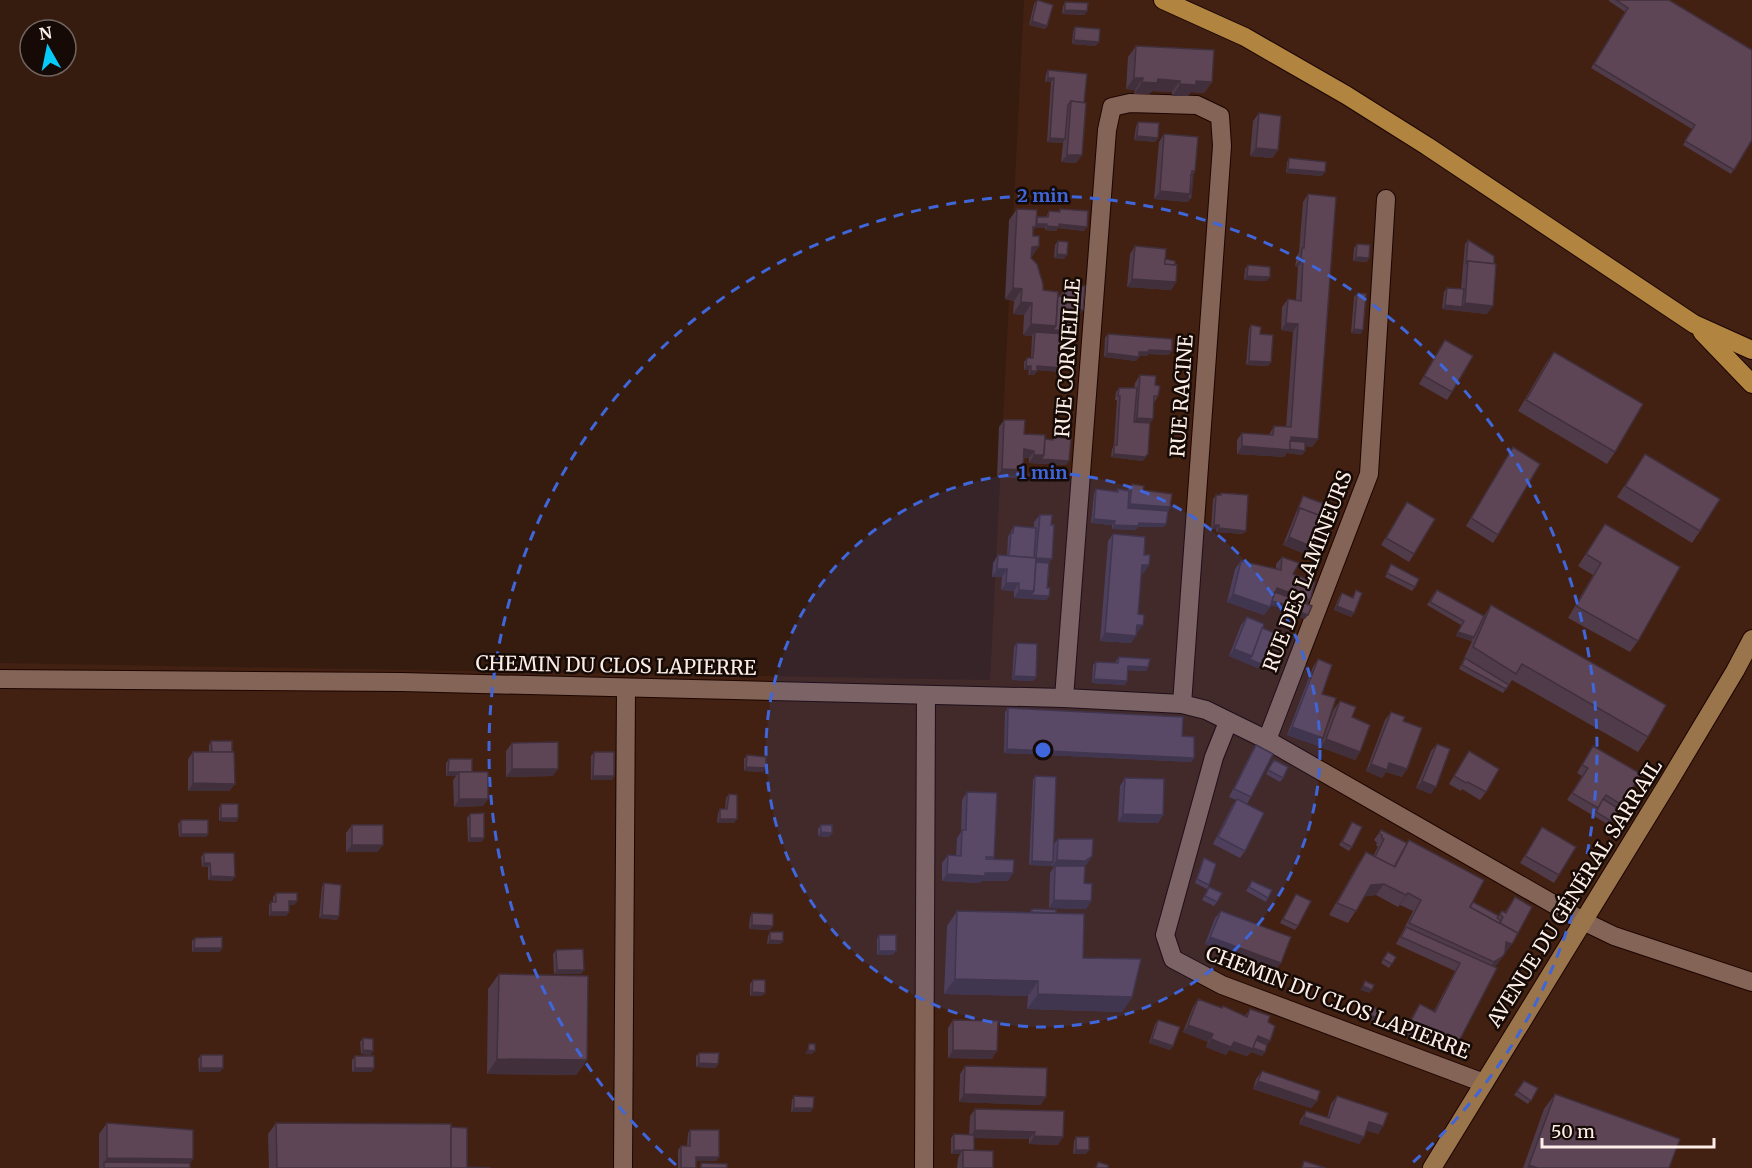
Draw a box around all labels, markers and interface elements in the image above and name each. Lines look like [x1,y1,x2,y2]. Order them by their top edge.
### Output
north arrow [18,18,78,78]
text: N [38,22,54,44]
text: 2 min [1017,184,1069,207]
street label: RUE CORNEILLE [1049,277,1085,438]
street label: RUE RACINE [1164,334,1198,458]
text: 1 min [1018,461,1068,484]
street label: RUE DES LAMINEURS [1257,467,1357,675]
street label: CHEMIN DU CLOS LAPIERRE [475,650,757,680]
centre of rings [1033,740,1053,760]
street label: AVENUE DU GÉNÉRAL SARRAIL [1479,753,1667,1032]
street label: CHEMIN DU CLOS LAPIERRE [1202,940,1474,1064]
scale bar [1542,1111,1714,1149]
text: 50 m [1551,1120,1595,1143]

